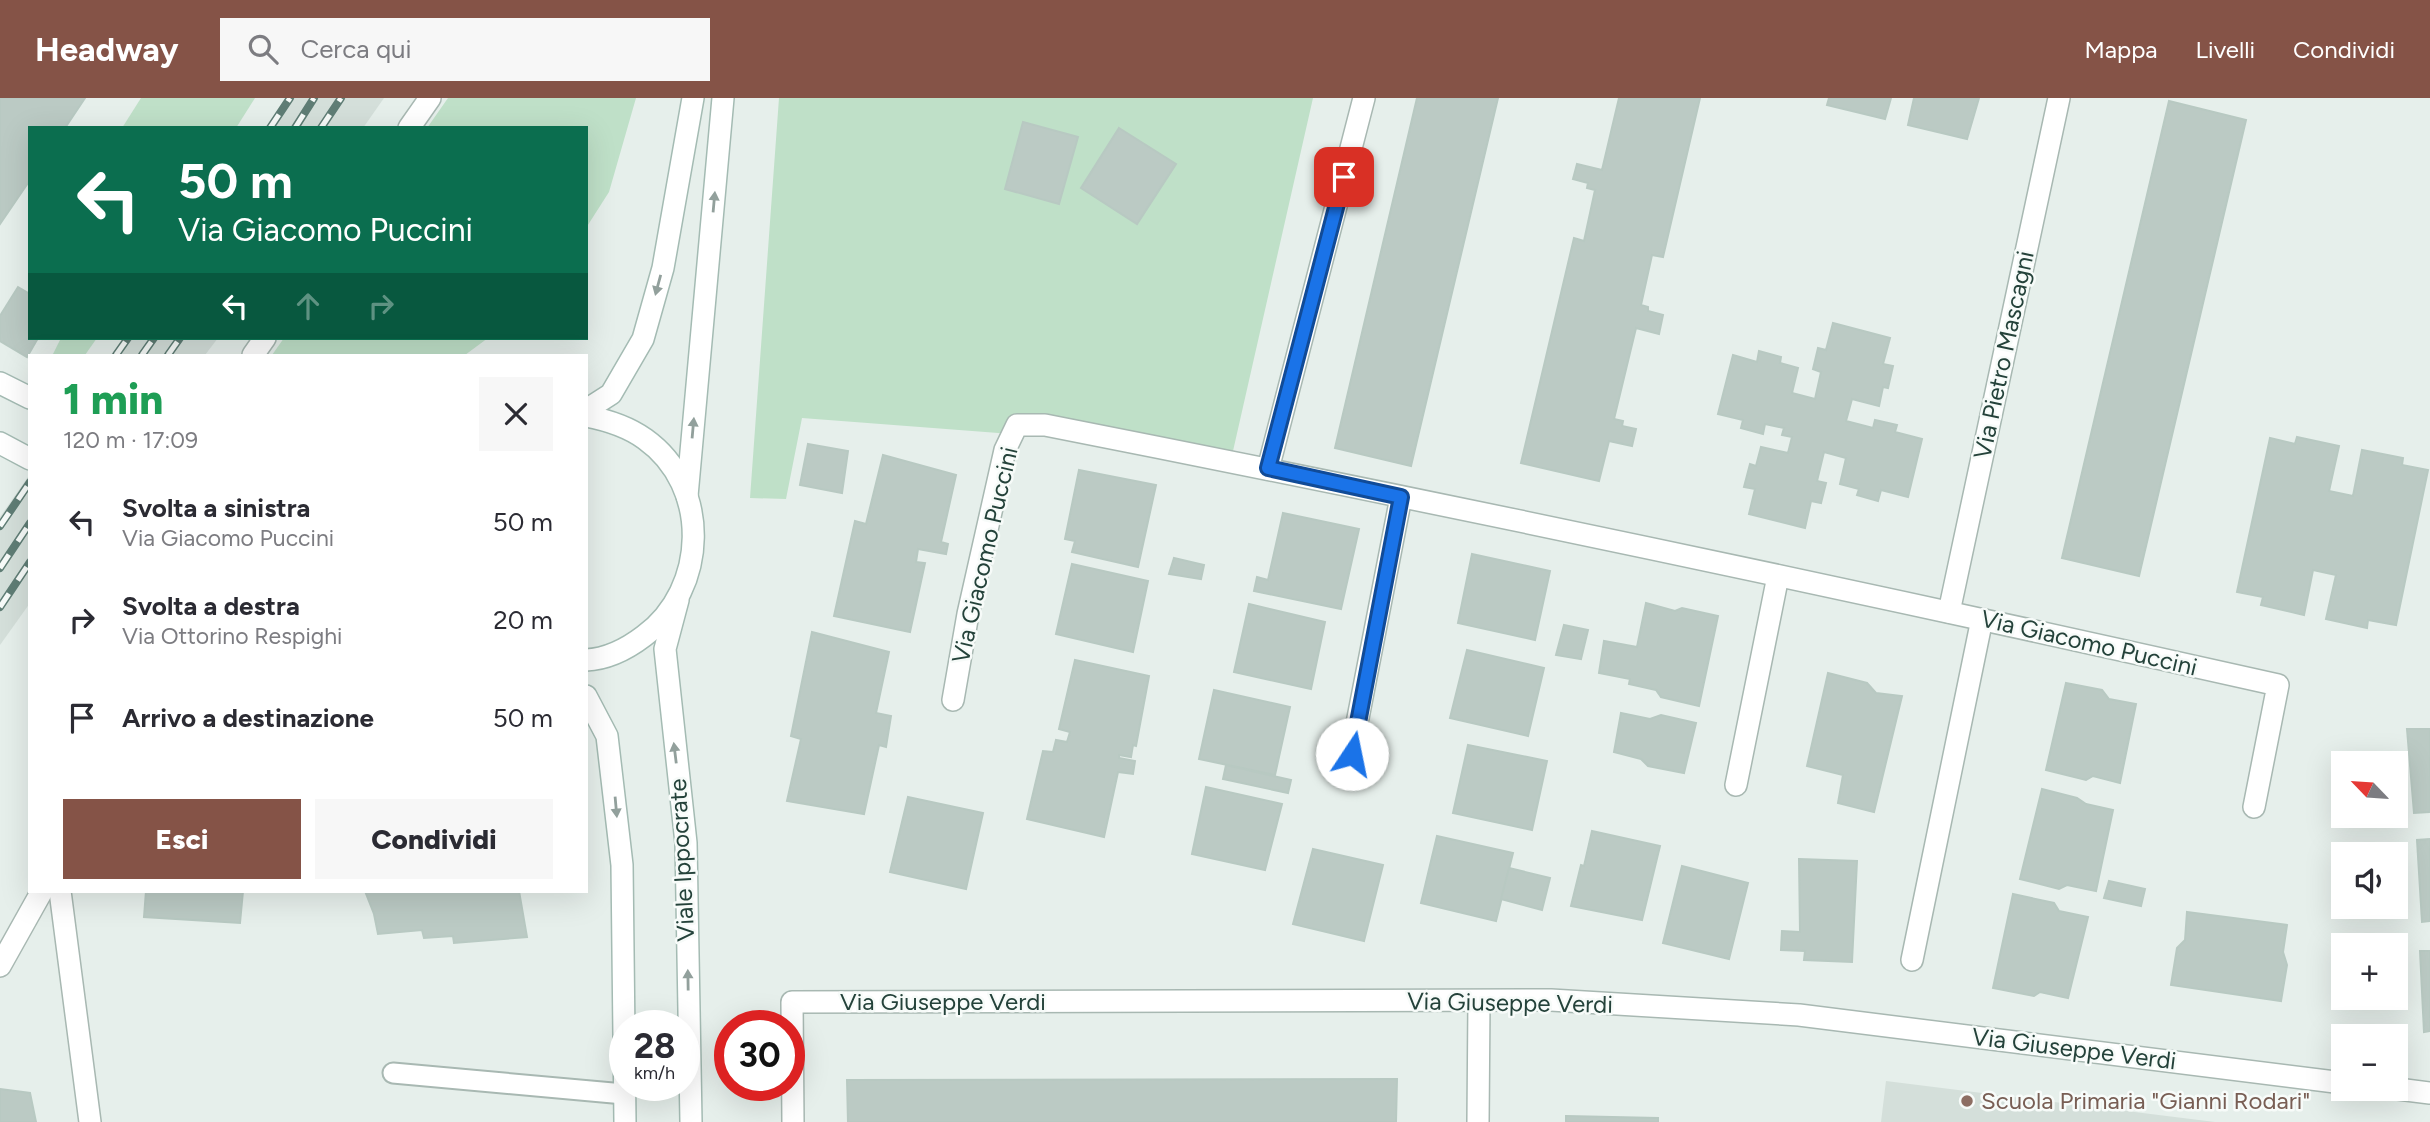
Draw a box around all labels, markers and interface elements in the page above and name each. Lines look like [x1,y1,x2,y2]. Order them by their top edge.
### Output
search box [220,18,710,81]
text: Headway [35,30,178,69]
icon: search [244,30,282,68]
text: Cerca qui [300,33,411,65]
text: Mappa [2084,35,2158,64]
text: Livelli [2196,35,2255,64]
text: Condividi [2293,35,2395,64]
pin [1314,147,1374,207]
text: 50 m [178,151,293,210]
icon: left [63,154,154,245]
icon: arrive [1325,158,1363,196]
one-way arrow [709,190,720,212]
text: Via Giacomo Puccini [178,211,473,249]
street label: Via Pietro Mascagni [1967,248,2040,462]
one-way arrow [652,275,663,297]
icon: left [216,287,254,325]
icon: ahead [289,287,327,325]
icon: right [362,287,400,325]
text: 1 min [63,374,163,425]
button: close [479,377,553,451]
one-way arrow [688,417,699,439]
text: 120 m · 17:09 [63,426,198,454]
street label: Via Giacomo Puccini [945,444,1024,666]
text: Svolta a sinistra [122,492,310,524]
icon: left [63,503,101,541]
text: 50 m [493,506,553,538]
text: Via Giacomo Puccini [122,524,334,552]
text: Svolta a destra [122,590,300,622]
icon: right [63,601,101,639]
street label: Via Giacomo Puccini [1978,603,2200,682]
text: 20 m [493,604,553,636]
text: Via Ottorino Respighi [122,622,342,650]
icon: arrive [63,699,101,737]
text: Arrivo a destinazione [122,702,374,734]
text: 50 m [493,702,553,734]
position arrow [1315,717,1389,791]
one-way arrow [670,742,681,764]
north arrow [2331,751,2408,828]
map controls [2331,751,2408,1101]
street label: Viale Ippocrate [663,778,700,942]
one-way arrow [611,796,622,818]
button: Esci [63,799,301,879]
button: Condividi [315,799,553,879]
button: sound [2331,842,2408,919]
button: + [2331,933,2408,1010]
one-way arrow [682,969,694,991]
street label: Via Giuseppe Verdi [1407,986,1613,1019]
street label: Via Giuseppe Verdi [840,987,1046,1016]
speed limit sign: 30 [714,1010,805,1101]
street label: Via Giuseppe Verdi [1970,1022,2178,1075]
button: − [2331,1024,2408,1101]
text: 28 [634,1025,675,1067]
text: km/h [634,1062,675,1084]
place label: Scuola Primaria "Gianni Rodari" [1981,1086,2310,1115]
marker: Scuola Primaria "Gianni Rodari" [1959,1093,1975,1109]

